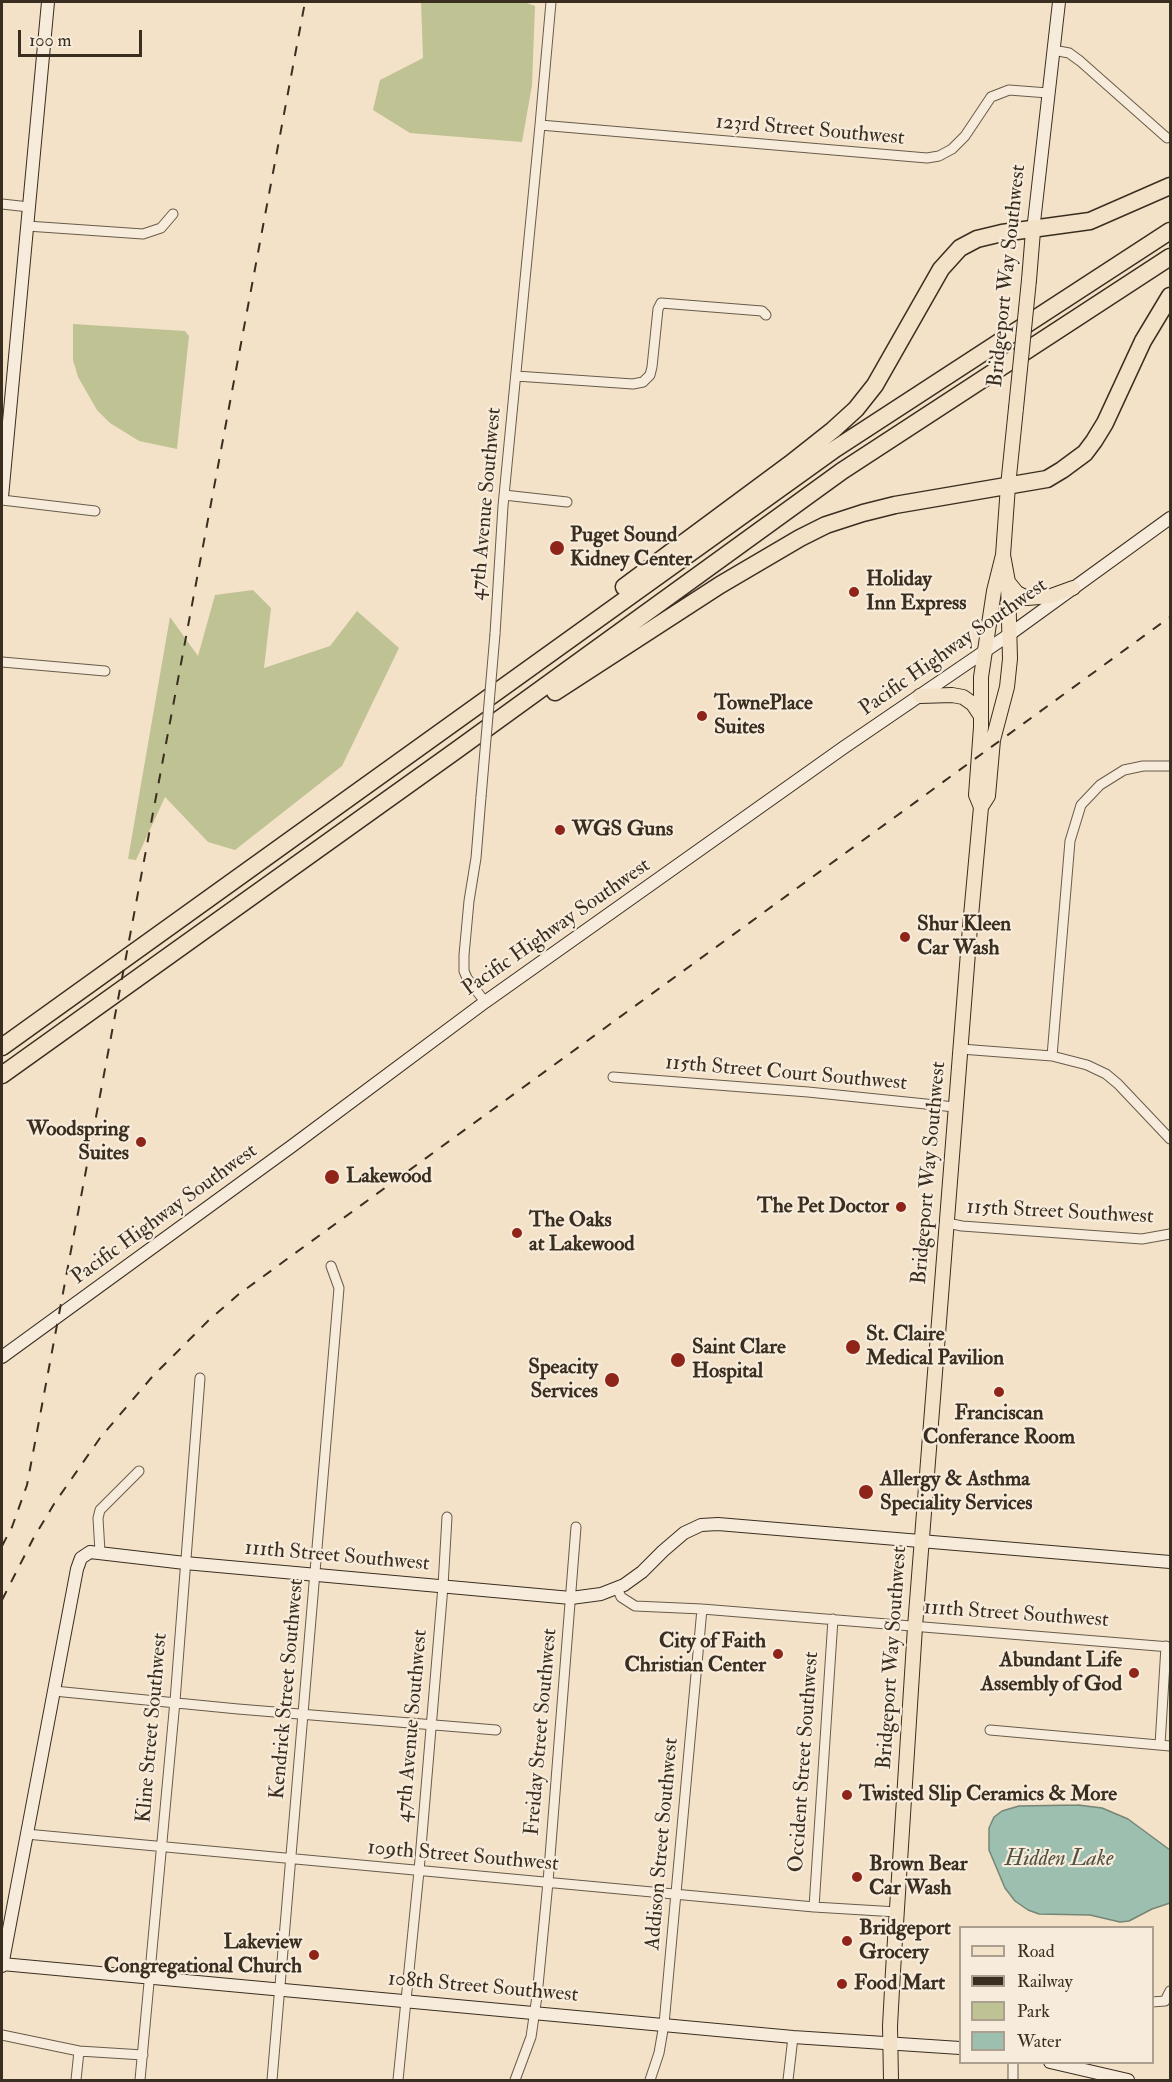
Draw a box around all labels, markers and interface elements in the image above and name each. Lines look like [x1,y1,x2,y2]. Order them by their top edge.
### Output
scale bar [21,18,146,56]
text: 100 m [29,29,72,52]
street label: 123rd Street Southwest [715,110,905,152]
street label: Bridgeport Way Southwest [984,164,1032,388]
street label: 47th Avenue Southwest [466,406,508,602]
place label: Puget Sound Kidney Center [570,523,692,573]
marker: Puget Sound Kidney Center [548,539,566,557]
place label: Holiday Inn Express [866,567,966,617]
street label: Pacific Highway Southwest [855,574,1053,722]
marker: Holiday Inn Express [847,585,861,599]
place label: TownePlace Suites [714,691,813,741]
marker: TownePlace Suites [695,709,709,723]
place label: WGS Guns [572,817,673,843]
marker: WGS Guns [553,823,567,837]
street label: Pacific Highway Southwest [458,854,656,1002]
place label: Shur Kleen Car Wash [917,912,1011,962]
marker: Shur Kleen Car Wash [898,930,912,944]
street label: 115th Street Court Southwest [664,1051,908,1097]
street label: Bridgeport Way Southwest [908,1061,952,1285]
place label: Woodspring Suites [27,1117,129,1167]
marker: Woodspring Suites [134,1135,148,1149]
street label: Pacific Highway Southwest [67,1139,263,1291]
place label: Lakewood [346,1164,432,1190]
marker: Lakewood [323,1168,341,1186]
place label: The Pet Doctor [757,1194,889,1220]
street label: 115th Street Southwest [966,1196,1154,1230]
marker: The Pet Doctor [894,1200,908,1214]
place label: The Oaks at Lakewood [529,1208,635,1258]
marker: The Oaks at Lakewood [510,1226,524,1240]
place label: St. Claire Medical Pavilion [866,1322,1004,1372]
place label: Saint Clare Hospital [692,1335,786,1385]
marker: St. Claire Medical Pavilion [844,1338,862,1356]
marker: Saint Clare Hospital [669,1351,687,1369]
place label: Speacity Services [528,1355,598,1405]
marker: Speacity Services [603,1371,621,1389]
marker: Franciscan Conferance Room [992,1385,1006,1399]
place label: Franciscan Conferance Room [923,1401,1075,1451]
place label: Allergy & Asthma Speciality Services [880,1467,1033,1517]
marker: Allergy & Asthma Speciality Services [857,1483,875,1501]
street label: 111th Street Southwest [244,1536,430,1578]
street label: Bridgeport Way Southwest [873,1546,913,1770]
street label: Kendrick Street Southwest [266,1578,310,1800]
street label: 111th Street Southwest [923,1596,1109,1634]
street label: Freiday Street Southwest [520,1627,564,1837]
street label: 47th Avenue Southwest [392,1628,434,1824]
place label: City of Faith Christian Center [624,1629,766,1679]
street label: Kline Street Southwest [132,1632,174,1824]
marker: City of Faith Christian Center [771,1647,785,1661]
place label: Abundant Life Assembly of God [981,1648,1122,1698]
street label: Occident Street Southwest [785,1651,825,1873]
marker: Abundant Life Assembly of God [1127,1666,1141,1680]
street label: Addison Street Southwest [641,1737,685,1951]
place label: Twisted Slip Ceramics & More [859,1782,1117,1808]
marker: Twisted Slip Ceramics & More [840,1788,854,1802]
street label: 109th Street Southwest [366,1836,560,1878]
water label: Hidden Lake [1005,1847,1113,1873]
place label: Brown Bear Car Wash [869,1852,968,1902]
marker: Brown Bear Car Wash [850,1870,864,1884]
place label: Bridgeport Grocery [859,1916,951,1966]
legend [959,1926,1154,2064]
place label: Lakeview Congregational Church [104,1930,302,1980]
marker: Bridgeport Grocery [840,1934,854,1948]
text: Road [1017,1940,1055,1963]
marker: Lakeview Congregational Church [307,1948,321,1962]
street label: 108th Street Southwest [387,1967,579,2009]
text: Railway [1017,1970,1073,1993]
place label: Food Mart [854,1971,945,1997]
marker: Food Mart [835,1977,849,1991]
text: Park [1017,2000,1050,2023]
text: Water [1017,2030,1061,2053]

